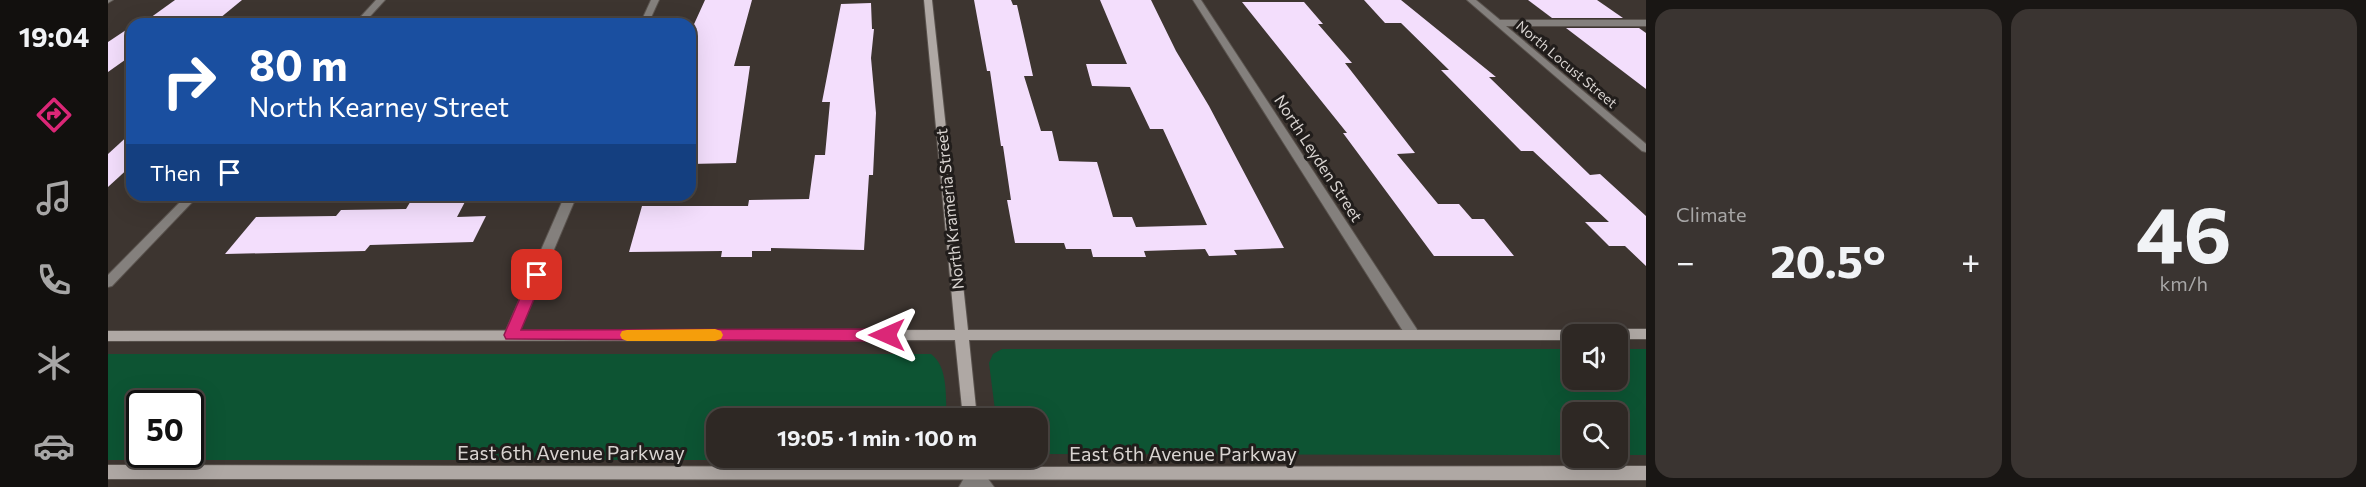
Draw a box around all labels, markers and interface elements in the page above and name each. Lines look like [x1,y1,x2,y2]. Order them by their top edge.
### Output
street label: North Locust Street [1513,17,1621,111]
text: 19:04 [19,20,89,53]
text: 80 m [249,38,348,90]
icon: right [150,42,228,120]
text: North Kearney Street [249,90,509,123]
street label: North Leyden Street [1271,91,1367,225]
icon: directions [33,94,75,136]
street label: North Krameria Street [931,127,967,290]
icon: arrive [213,156,246,189]
text: Then [150,159,201,186]
icon: music [33,177,75,219]
text: 46 [2136,184,2232,279]
text: Climate [1676,202,1746,226]
text: 20.5° [1770,232,1886,287]
text: − [1676,240,1695,281]
text: + [1961,240,1980,281]
pin [511,249,562,300]
icon: arrive [520,258,553,291]
icon: phone [33,259,75,301]
text: km/h [2159,271,2208,295]
position arrow [855,303,919,367]
map controls [1562,324,1628,468]
button: sound [1562,324,1628,390]
icon: climate [33,342,75,384]
speed limit sign: 50 [126,390,204,468]
button: search [1562,402,1628,468]
text: 19:05 · 1 min · 100 m [777,424,977,451]
icon: car [33,425,75,467]
street label: East 6th Avenue Parkway [457,440,685,464]
street label: East 6th Avenue Parkway [1069,441,1297,465]

